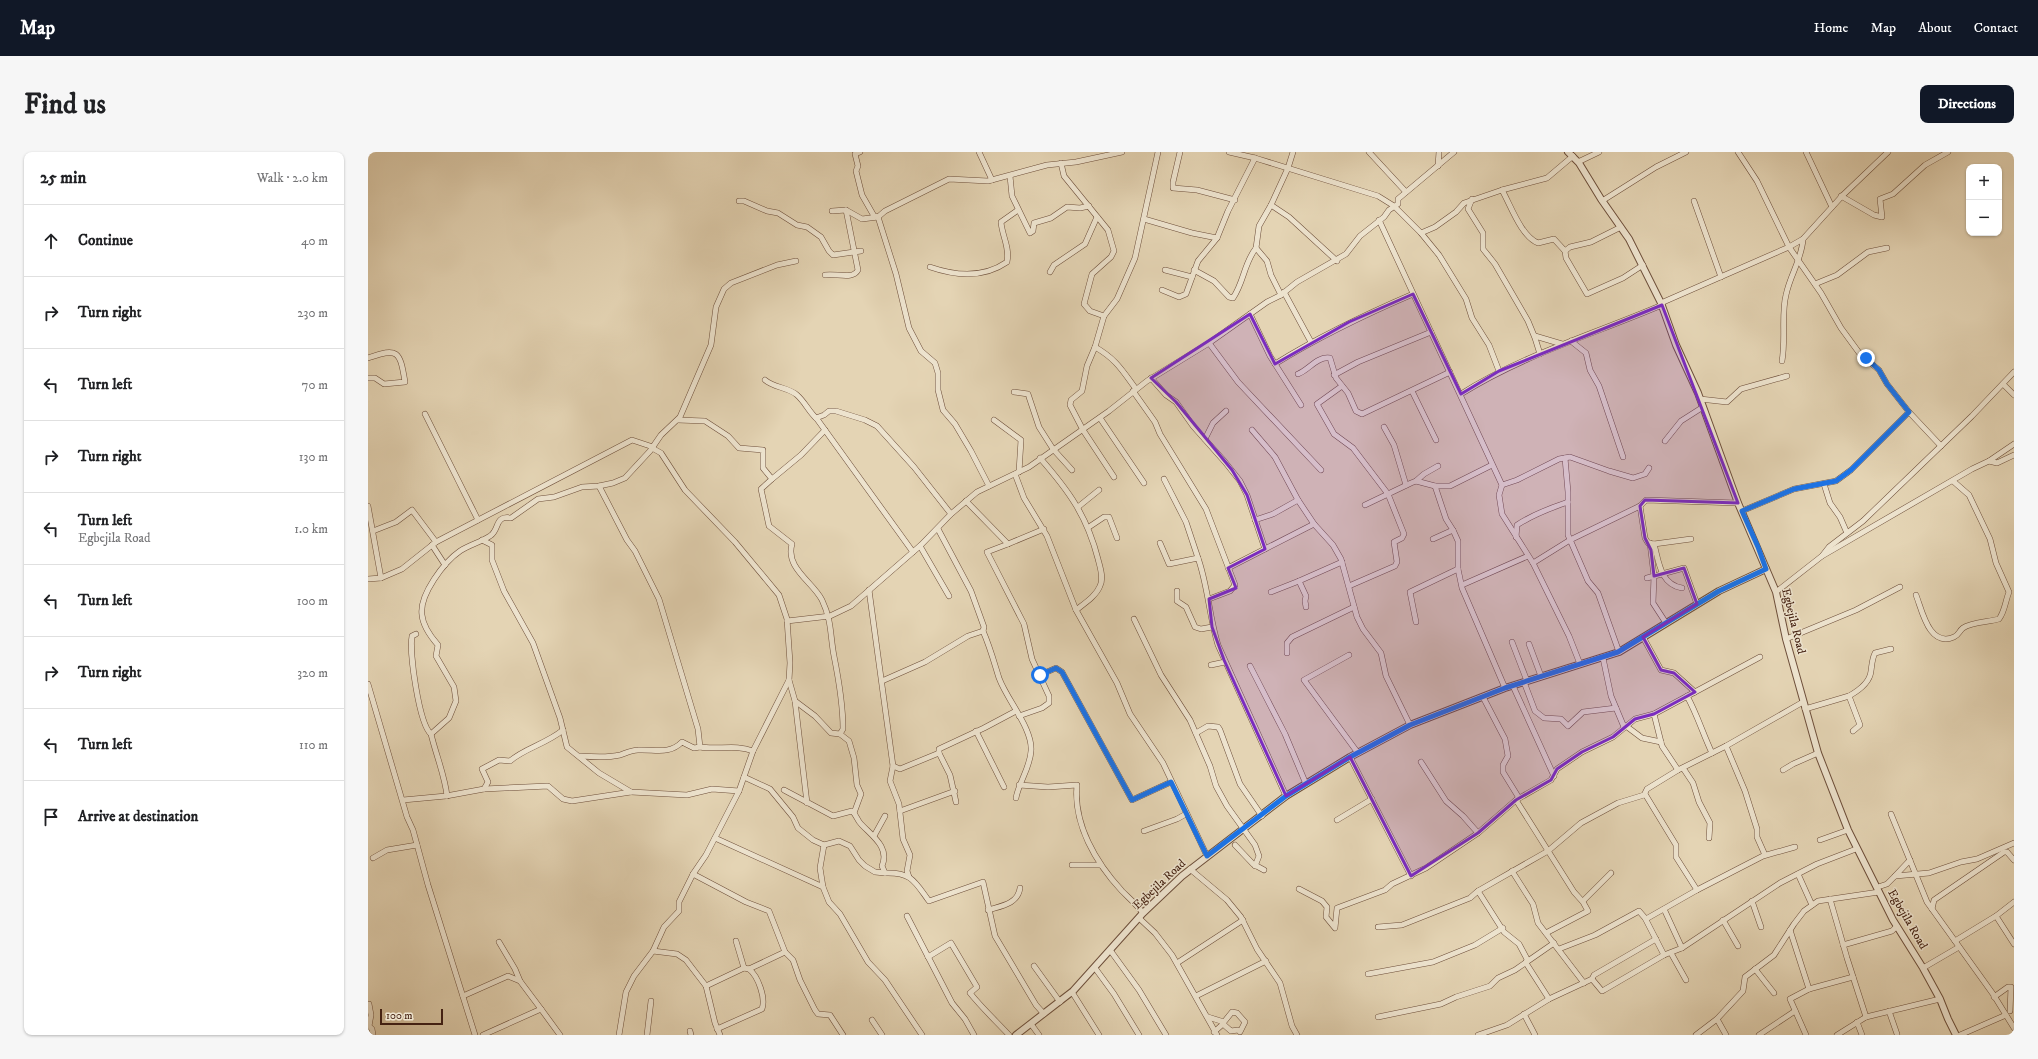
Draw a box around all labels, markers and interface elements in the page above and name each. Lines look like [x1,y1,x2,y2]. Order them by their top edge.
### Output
text: Map [20,17,55,40]
text: Home [1814,19,1848,37]
text: Map [1870,19,1896,37]
text: About [1918,19,1952,37]
text: Contact [1974,19,2018,37]
button: Directions [1920,85,2014,123]
text: Find us [24,87,106,122]
map controls [1966,164,2002,236]
button: + [1966,164,2002,200]
text: 25 min [40,167,86,189]
text: Walk · 2.0 km [257,170,328,186]
button: − [1966,200,2002,236]
icon: ahead [40,230,62,252]
text: Continue [78,231,133,250]
text: 40 m [301,233,328,249]
icon: right [40,302,62,324]
text: Turn right [78,303,141,322]
text: 230 m [297,305,328,321]
route end [1857,349,1875,367]
icon: left [40,374,62,396]
text: Turn left [78,375,132,394]
text: 70 m [302,377,328,393]
icon: right [40,446,62,468]
text: Turn right [78,447,141,466]
text: 130 m [299,449,328,465]
text: Turn left [78,511,132,530]
icon: left [40,518,62,540]
text: 1.0 km [294,521,328,537]
text: Egbejila Road [78,530,151,546]
street label: Egbejila Road [1778,587,1809,655]
icon: left [40,590,62,612]
text: Turn left [78,591,132,610]
text: 100 m [297,593,328,609]
icon: right [40,662,62,684]
text: Turn right [78,663,141,682]
text: 320 m [297,665,328,681]
route start [1031,666,1049,684]
icon: left [40,734,62,756]
text: Turn left [78,735,132,754]
text: 110 m [299,737,328,753]
icon: arrive [40,806,62,828]
text: Arrive at destination [78,807,198,826]
street label: Egbejila Road [1130,856,1189,913]
street label: Egbejila Road [1884,886,1931,952]
scale bar [380,1007,443,1026]
text: 100 m [386,1009,412,1023]

